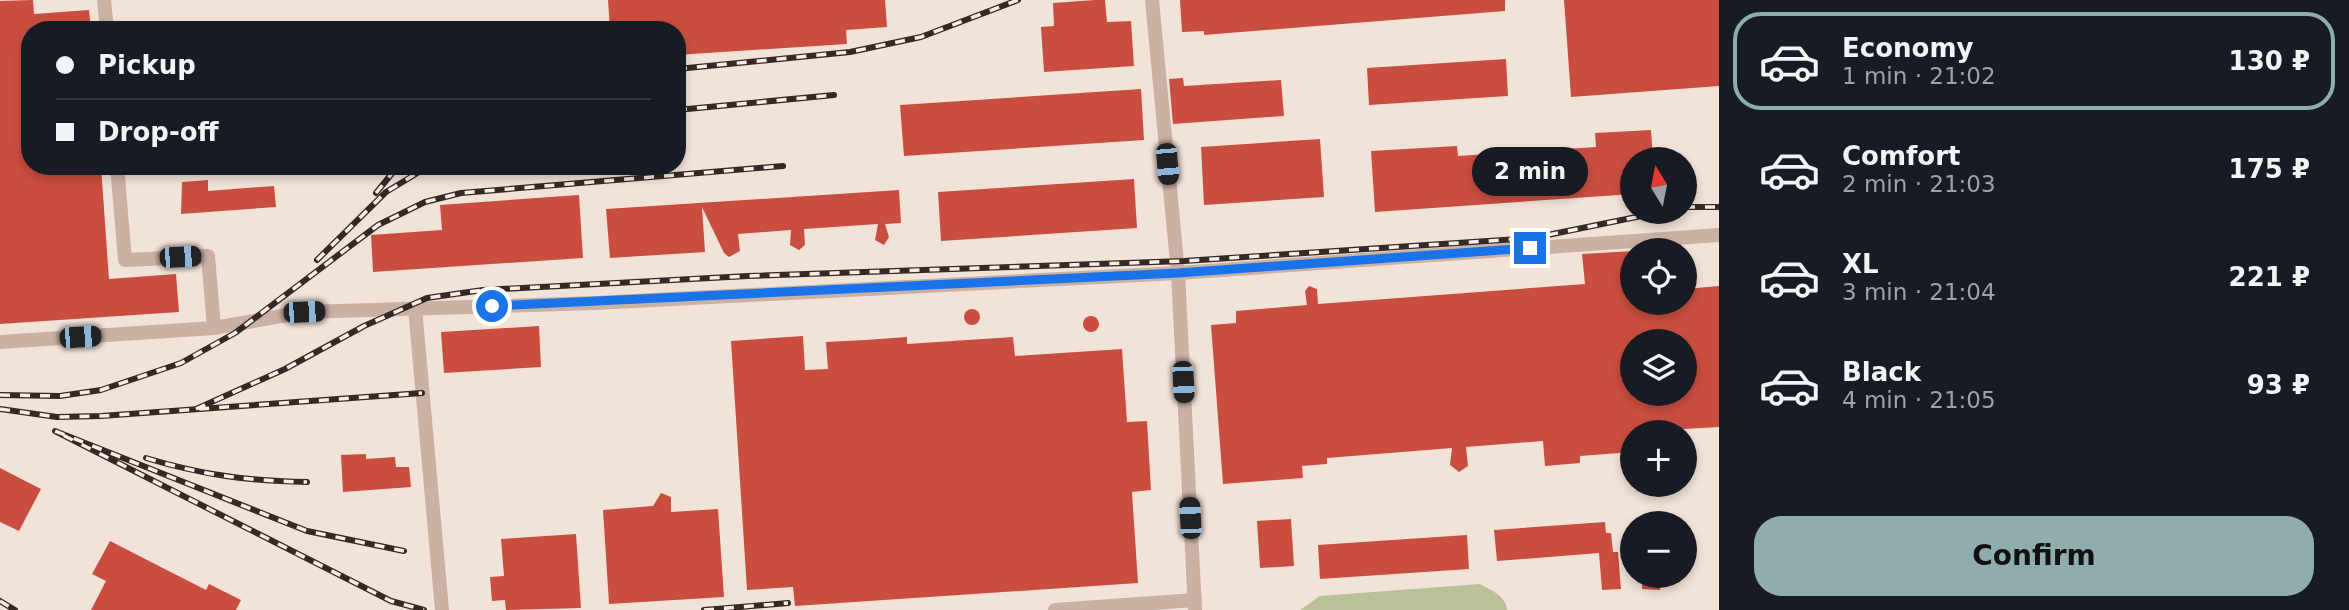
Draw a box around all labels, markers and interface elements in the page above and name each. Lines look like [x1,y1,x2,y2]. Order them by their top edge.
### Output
icon: car [1758,30,1821,93]
text: Economy [1842,33,1973,63]
text: 130 ₽ [2229,46,2310,76]
text: Pickup [98,50,196,80]
text: 1 min · 21:02 [1842,63,1996,89]
text: Drop-off [98,117,219,147]
icon: car [1758,138,1821,201]
text: Comfort [1842,141,1960,171]
car [1155,142,1180,186]
callout: 2 min [1472,146,1588,196]
north arrow [1620,147,1698,224]
map controls [1620,147,1697,588]
text: 175 ₽ [2229,154,2310,184]
text: 2 min [1494,158,1566,184]
text: 2 min · 21:03 [1842,171,1996,197]
route end [1514,232,1546,264]
button: locate [1620,238,1697,315]
car [159,245,202,269]
icon: car [1758,246,1821,309]
text: XL [1842,249,1879,279]
text: 221 ₽ [2229,262,2310,292]
text: 3 min · 21:04 [1842,279,1996,305]
route start [476,290,508,322]
car [283,301,326,323]
car [59,325,102,349]
button: layers [1620,329,1697,406]
icon: car [1758,354,1821,417]
text: Black [1842,357,1921,387]
car [1172,360,1195,404]
text: 93 ₽ [2247,370,2310,400]
text: 4 min · 21:05 [1842,387,1996,413]
button: + [1620,420,1697,497]
car [1179,496,1202,540]
button: − [1620,511,1697,588]
button: Confirm [1754,516,2314,596]

